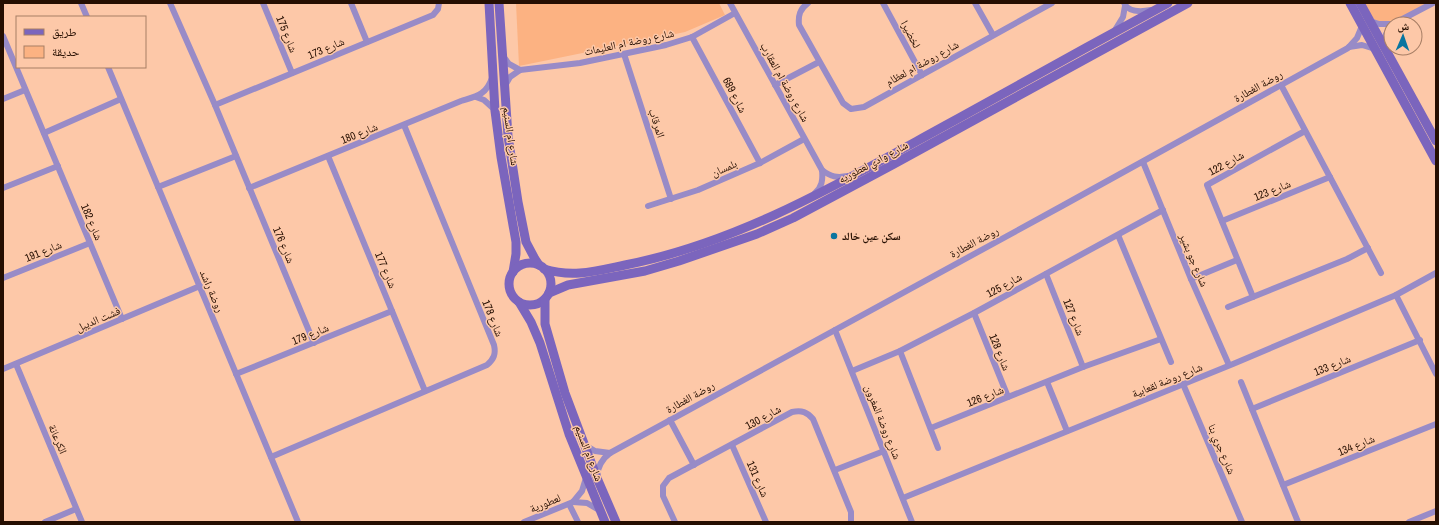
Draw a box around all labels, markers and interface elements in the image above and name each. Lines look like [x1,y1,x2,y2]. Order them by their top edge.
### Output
street label: شارع 175 [273,14,301,54]
legend [16,16,146,68]
north arrow [1383,16,1423,56]
street label: لخضيرا [898,18,924,50]
text: ش [1397,19,1410,34]
text: طريق [52,24,77,40]
street label: شارع روضة ام العليمات [583,26,675,58]
street label: شارع 173 [306,34,346,62]
street label: شارع روضة ام لعظام [883,37,961,89]
street label: شارع روضة ام العقارب [757,40,813,124]
text: حديقة [52,44,80,60]
street label: روضة الغطارة [1231,67,1285,105]
street label: شارع 689 [720,75,750,115]
street label: شارع ام السنيم [499,106,522,166]
street label: المرقاب [646,107,668,139]
street label: شارع 180 [339,119,379,147]
street label: شارع وادي لعطوريه [836,138,911,188]
street label: شارع 122 [1206,148,1246,178]
street label: بلمسان [709,156,739,180]
street label: شارع 123 [1252,176,1292,204]
street label: شارع 182 [78,202,106,242]
street label: روضة الغطارة [947,223,1001,261]
street label: شارع 176 [270,225,298,265]
place label: سكن عين خالد [842,229,901,244]
street label: شارع جو بشير [1176,230,1212,289]
marker: سكن عين خالد [829,231,839,241]
street label: شارع 191 [23,237,63,265]
street label: شارع 177 [372,250,400,290]
street label: روضة راشد [197,268,227,314]
street label: شارع 125 [984,270,1024,300]
street label: شارع 127 [1060,297,1088,337]
street label: شارع 178 [479,298,507,338]
street label: فشت الديبل [74,303,123,335]
street label: شارع 179 [290,320,330,348]
street label: شارع 128 [986,332,1014,372]
street label: شارع 133 [1312,351,1352,379]
street label: شارع روضة لقعابية [1130,359,1204,401]
street label: روضة الغطارة [663,378,717,416]
street label: شارع 126 [965,382,1005,410]
street label: شارع روضة المغرون [862,383,904,461]
street label: شارع 130 [743,402,783,432]
street label: الكرعانة [46,422,70,456]
street label: شارع جري بنا [1204,422,1239,477]
street label: شارع ام السنيم [571,423,606,483]
street label: شارع 134 [1336,431,1376,459]
street label: شارع 131 [744,459,772,499]
street label: لعطورية [528,491,562,515]

